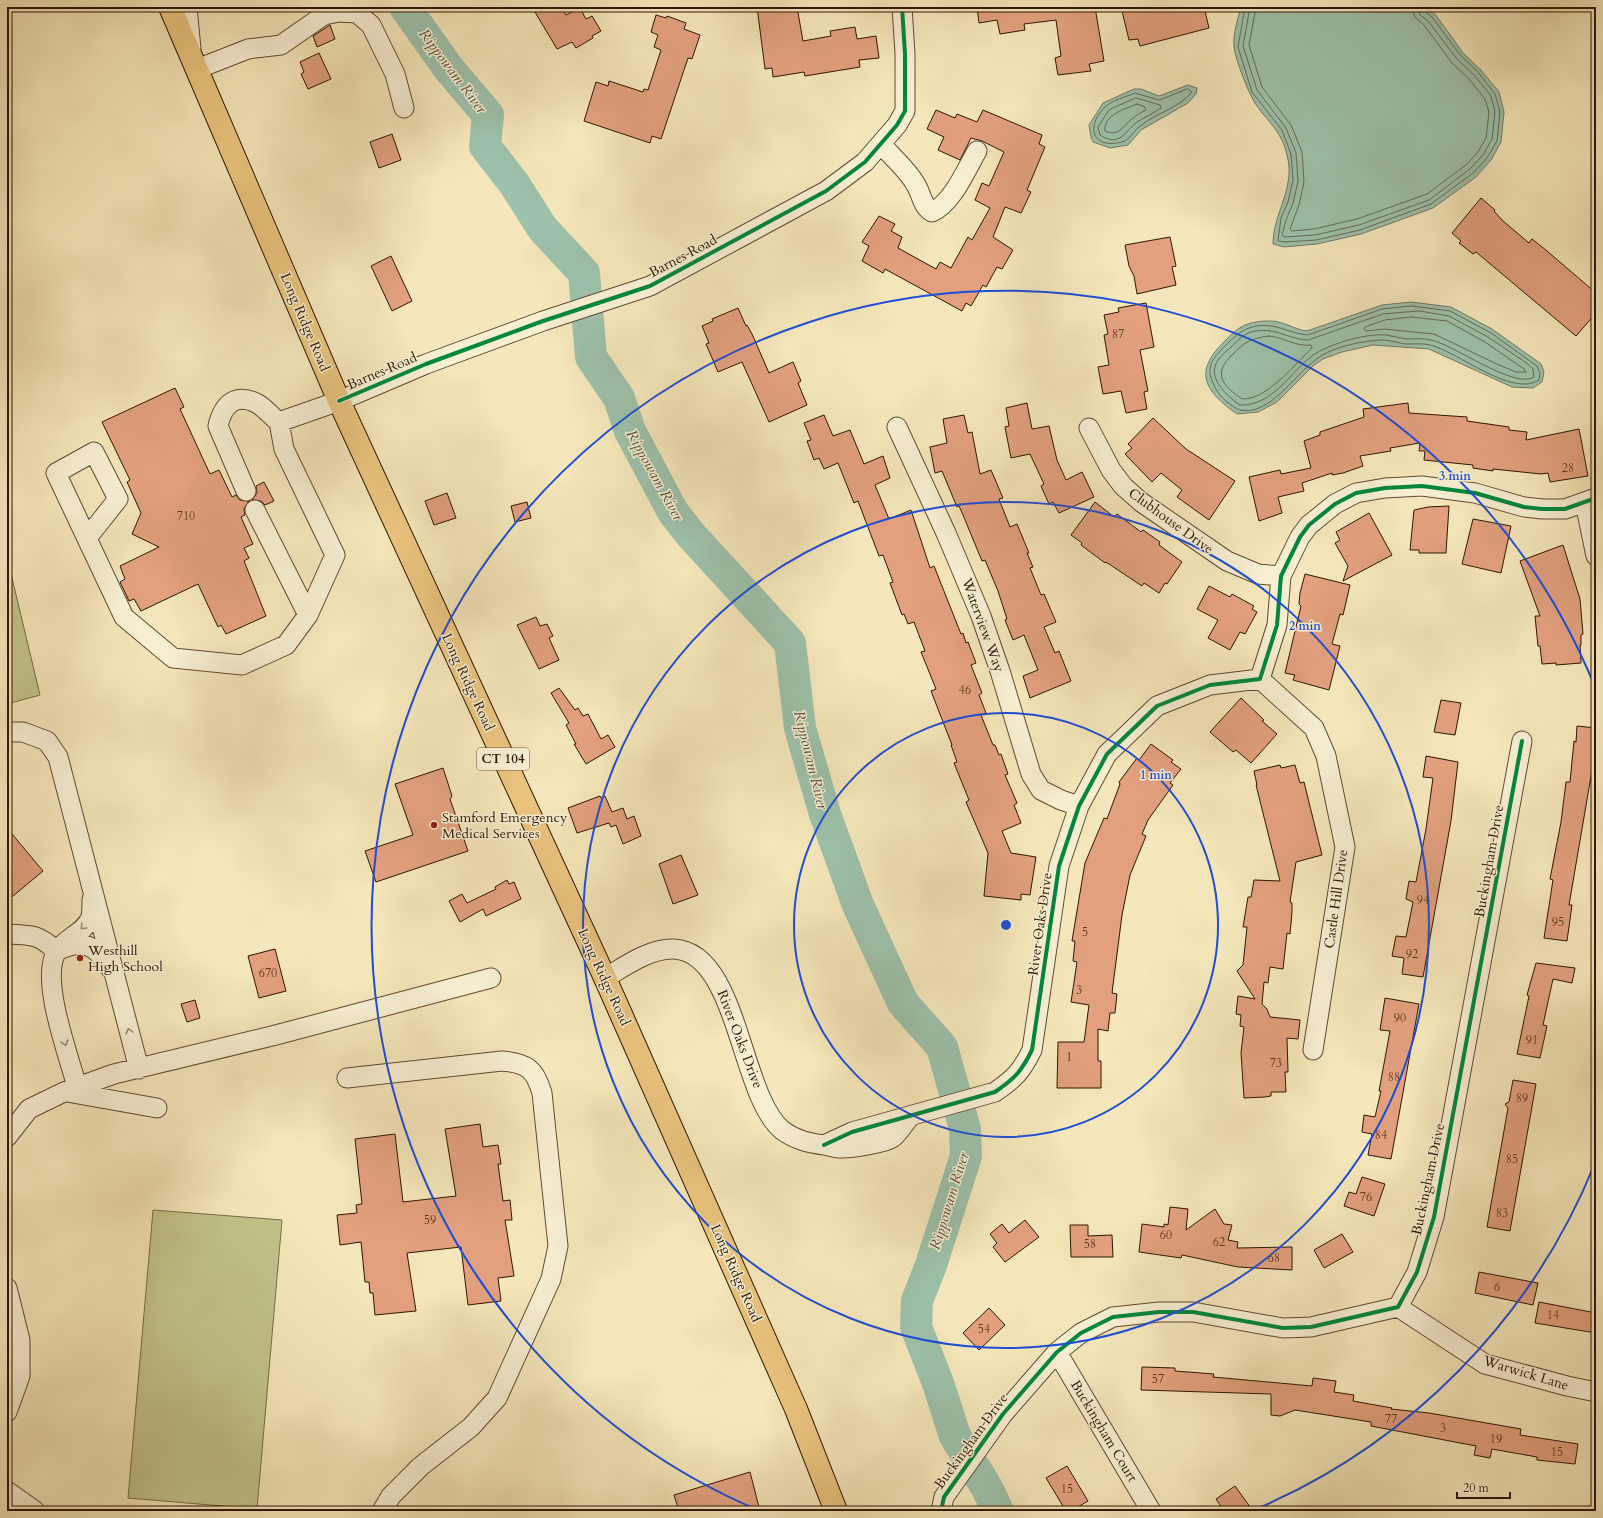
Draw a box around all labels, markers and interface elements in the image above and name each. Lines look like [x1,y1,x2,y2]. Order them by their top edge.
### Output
water label: Rippowam River [415,25,492,118]
street label: Barnes Road [646,230,721,282]
street label: Long Ridge Road [276,270,335,375]
house number: 87 [1112,326,1124,342]
street label: Barnes Road [344,348,420,394]
water label: Rippowam River [622,426,689,525]
house number: 28 [1562,460,1574,476]
text: 3 min [1439,468,1471,484]
street label: Clubhouse Drive [1125,484,1217,558]
house number: 710 [177,508,195,524]
street label: Waterview Way [957,574,1009,675]
text: 2 min [1289,618,1321,634]
street label: Long Ridge Road [437,630,499,734]
house number: 46 [959,682,971,698]
water label: Rippowam River [789,708,833,813]
road number: CT 104 [477,748,529,770]
text: 1 min [1140,767,1172,783]
street label: Buckingham Drive [1470,803,1508,919]
place label: Stamford Emergency Medical Services [442,808,568,843]
marker: Stamford Emergency Medical Services [429,820,439,830]
street label: Castle Hill Drive [1320,848,1352,950]
street label: River Oaks Drive [1023,871,1057,977]
house number: 94 [1417,892,1429,908]
house number: 95 [1552,914,1564,930]
centre of rings [999,918,1013,932]
one-way arrow [80,922,88,930]
house number: 5 [1082,924,1088,940]
street label: Long Ridge Road [573,925,635,1029]
place label: Westhill High School [87,941,163,976]
house number: 92 [1406,946,1418,962]
marker: Westhill High School [75,953,85,963]
house number: 670 [259,965,277,981]
house number: 3 [1076,982,1082,998]
street label: River Oaks Drive [713,987,767,1091]
house number: 90 [1394,1010,1406,1026]
one-way arrow [126,1028,134,1035]
house number: 91 [1526,1032,1538,1048]
one-way arrow [60,1039,69,1046]
house number: 1 [1066,1049,1072,1065]
house number: 73 [1270,1055,1282,1071]
house number: 88 [1388,1069,1400,1085]
house number: 89 [1516,1090,1528,1106]
street label: Buckingham Drive [1407,1121,1449,1237]
house number: 84 [1375,1127,1387,1143]
water label: Rippowam River [925,1149,974,1252]
house number: 85 [1506,1151,1518,1167]
house number: 76 [1360,1189,1372,1205]
house number: 83 [1496,1205,1508,1221]
house number: 59 [424,1212,436,1228]
street label: Long Ridge Road [706,1221,766,1326]
house number: 60 [1160,1227,1172,1243]
house number: 62 [1213,1234,1225,1250]
house number: 58 [1084,1236,1096,1252]
house number: 68 [1268,1250,1280,1266]
house number: 6 [1494,1279,1500,1295]
house number: 14 [1547,1307,1559,1323]
house number: 54 [978,1321,990,1337]
street label: Warwick Lane [1480,1351,1571,1395]
house number: 57 [1152,1371,1164,1387]
street label: Buckingham Court [1066,1377,1142,1486]
street label: Buckingham Drive [930,1389,1012,1493]
house number: 77 [1385,1411,1397,1427]
house number: 3 [1440,1420,1446,1436]
house number: 19 [1490,1431,1502,1447]
house number: 15 [1551,1444,1563,1460]
scale bar [1457,1474,1510,1500]
text: 20 m [1463,1480,1490,1496]
house number: 15 [1061,1481,1073,1497]

